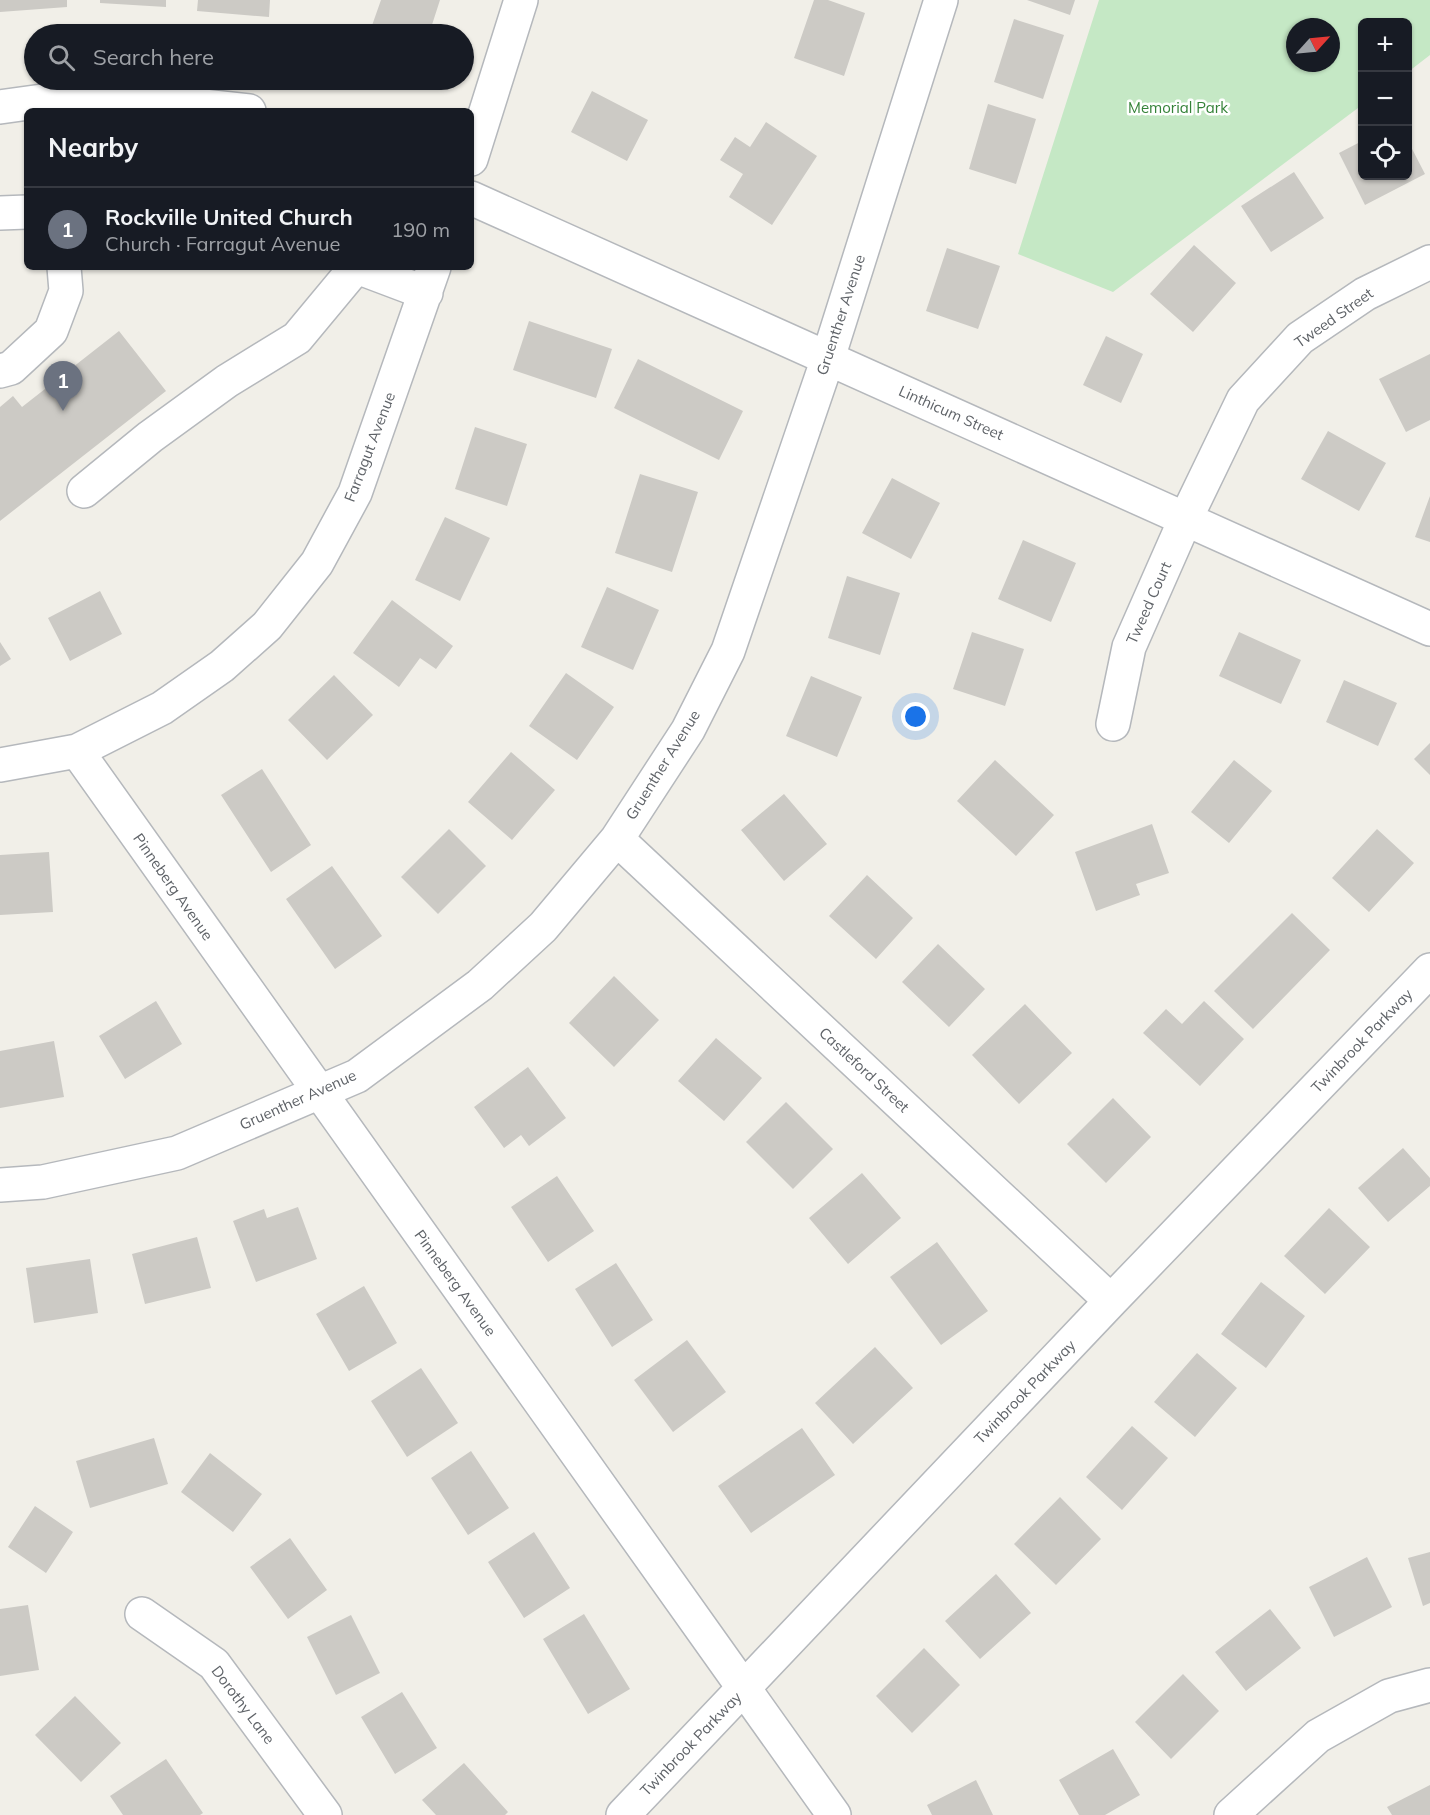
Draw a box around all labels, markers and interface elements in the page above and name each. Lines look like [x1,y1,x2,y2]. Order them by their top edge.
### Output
north arrow [1286,18,1340,72]
map controls [1358,18,1412,180]
button: + [1358,18,1412,72]
search box [24,24,474,90]
icon: search [45,41,78,74]
text: Search here [93,43,214,71]
button: − [1358,72,1412,126]
park label: Memorial Park [1128,98,1228,117]
button: locate [1358,126,1412,180]
text: Nearby [48,131,138,164]
text: Rockville United Church [105,203,353,231]
text: 1 [62,217,74,242]
text: 190 m [391,217,450,242]
text: Church · Farragut Avenue [105,231,341,256]
street label: Gruenther Avenue [812,252,869,378]
street label: Tweed Street [1291,284,1377,352]
pin: 1 [44,362,82,411]
street label: Linthicum Street [896,381,1007,444]
street label: Farragut Avenue [340,389,399,504]
street label: Tweed Court [1122,559,1175,647]
your location [901,702,930,731]
street label: Gruenther Avenue [621,706,704,823]
street label: Pinneberg Avenue [129,829,218,944]
street label: Twinbrook Parkway [1307,985,1416,1097]
street label: Castleford Street [815,1023,913,1116]
street label: Gruenther Avenue [236,1065,359,1134]
street label: Pinneberg Avenue [410,1226,500,1340]
street label: Twinbrook Parkway [970,1336,1079,1448]
street label: Dorothy Lane [208,1662,279,1748]
street label: Twinbrook Parkway [636,1688,745,1800]

